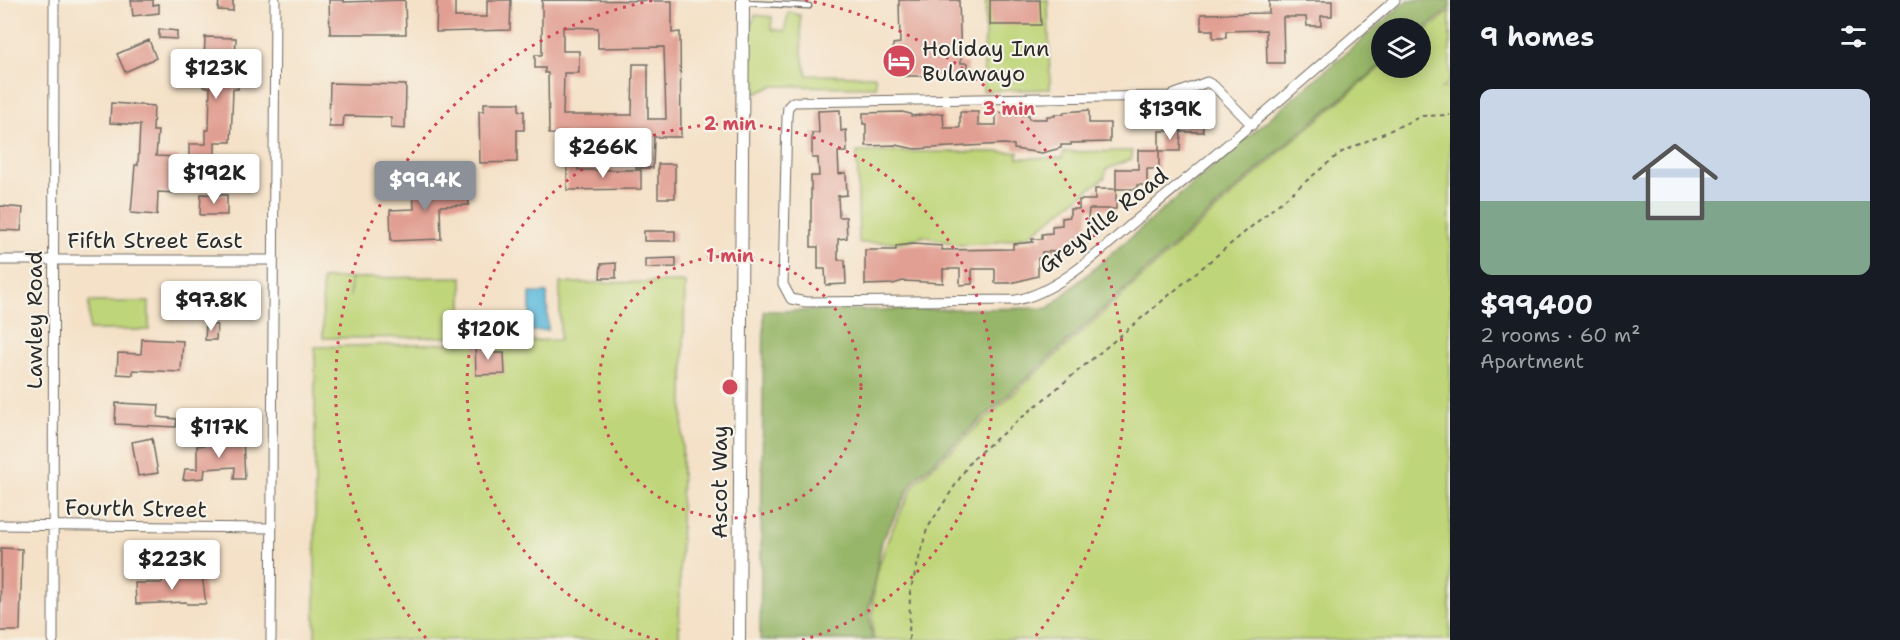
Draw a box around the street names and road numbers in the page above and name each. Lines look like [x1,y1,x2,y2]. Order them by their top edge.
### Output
street label: Greyville Road [1033,161,1174,280]
street label: Fifth Street East [67,226,243,255]
street label: Lawley Road [20,251,49,389]
street label: Ascot Way [705,425,734,539]
street label: Fourth Street [65,493,207,524]

